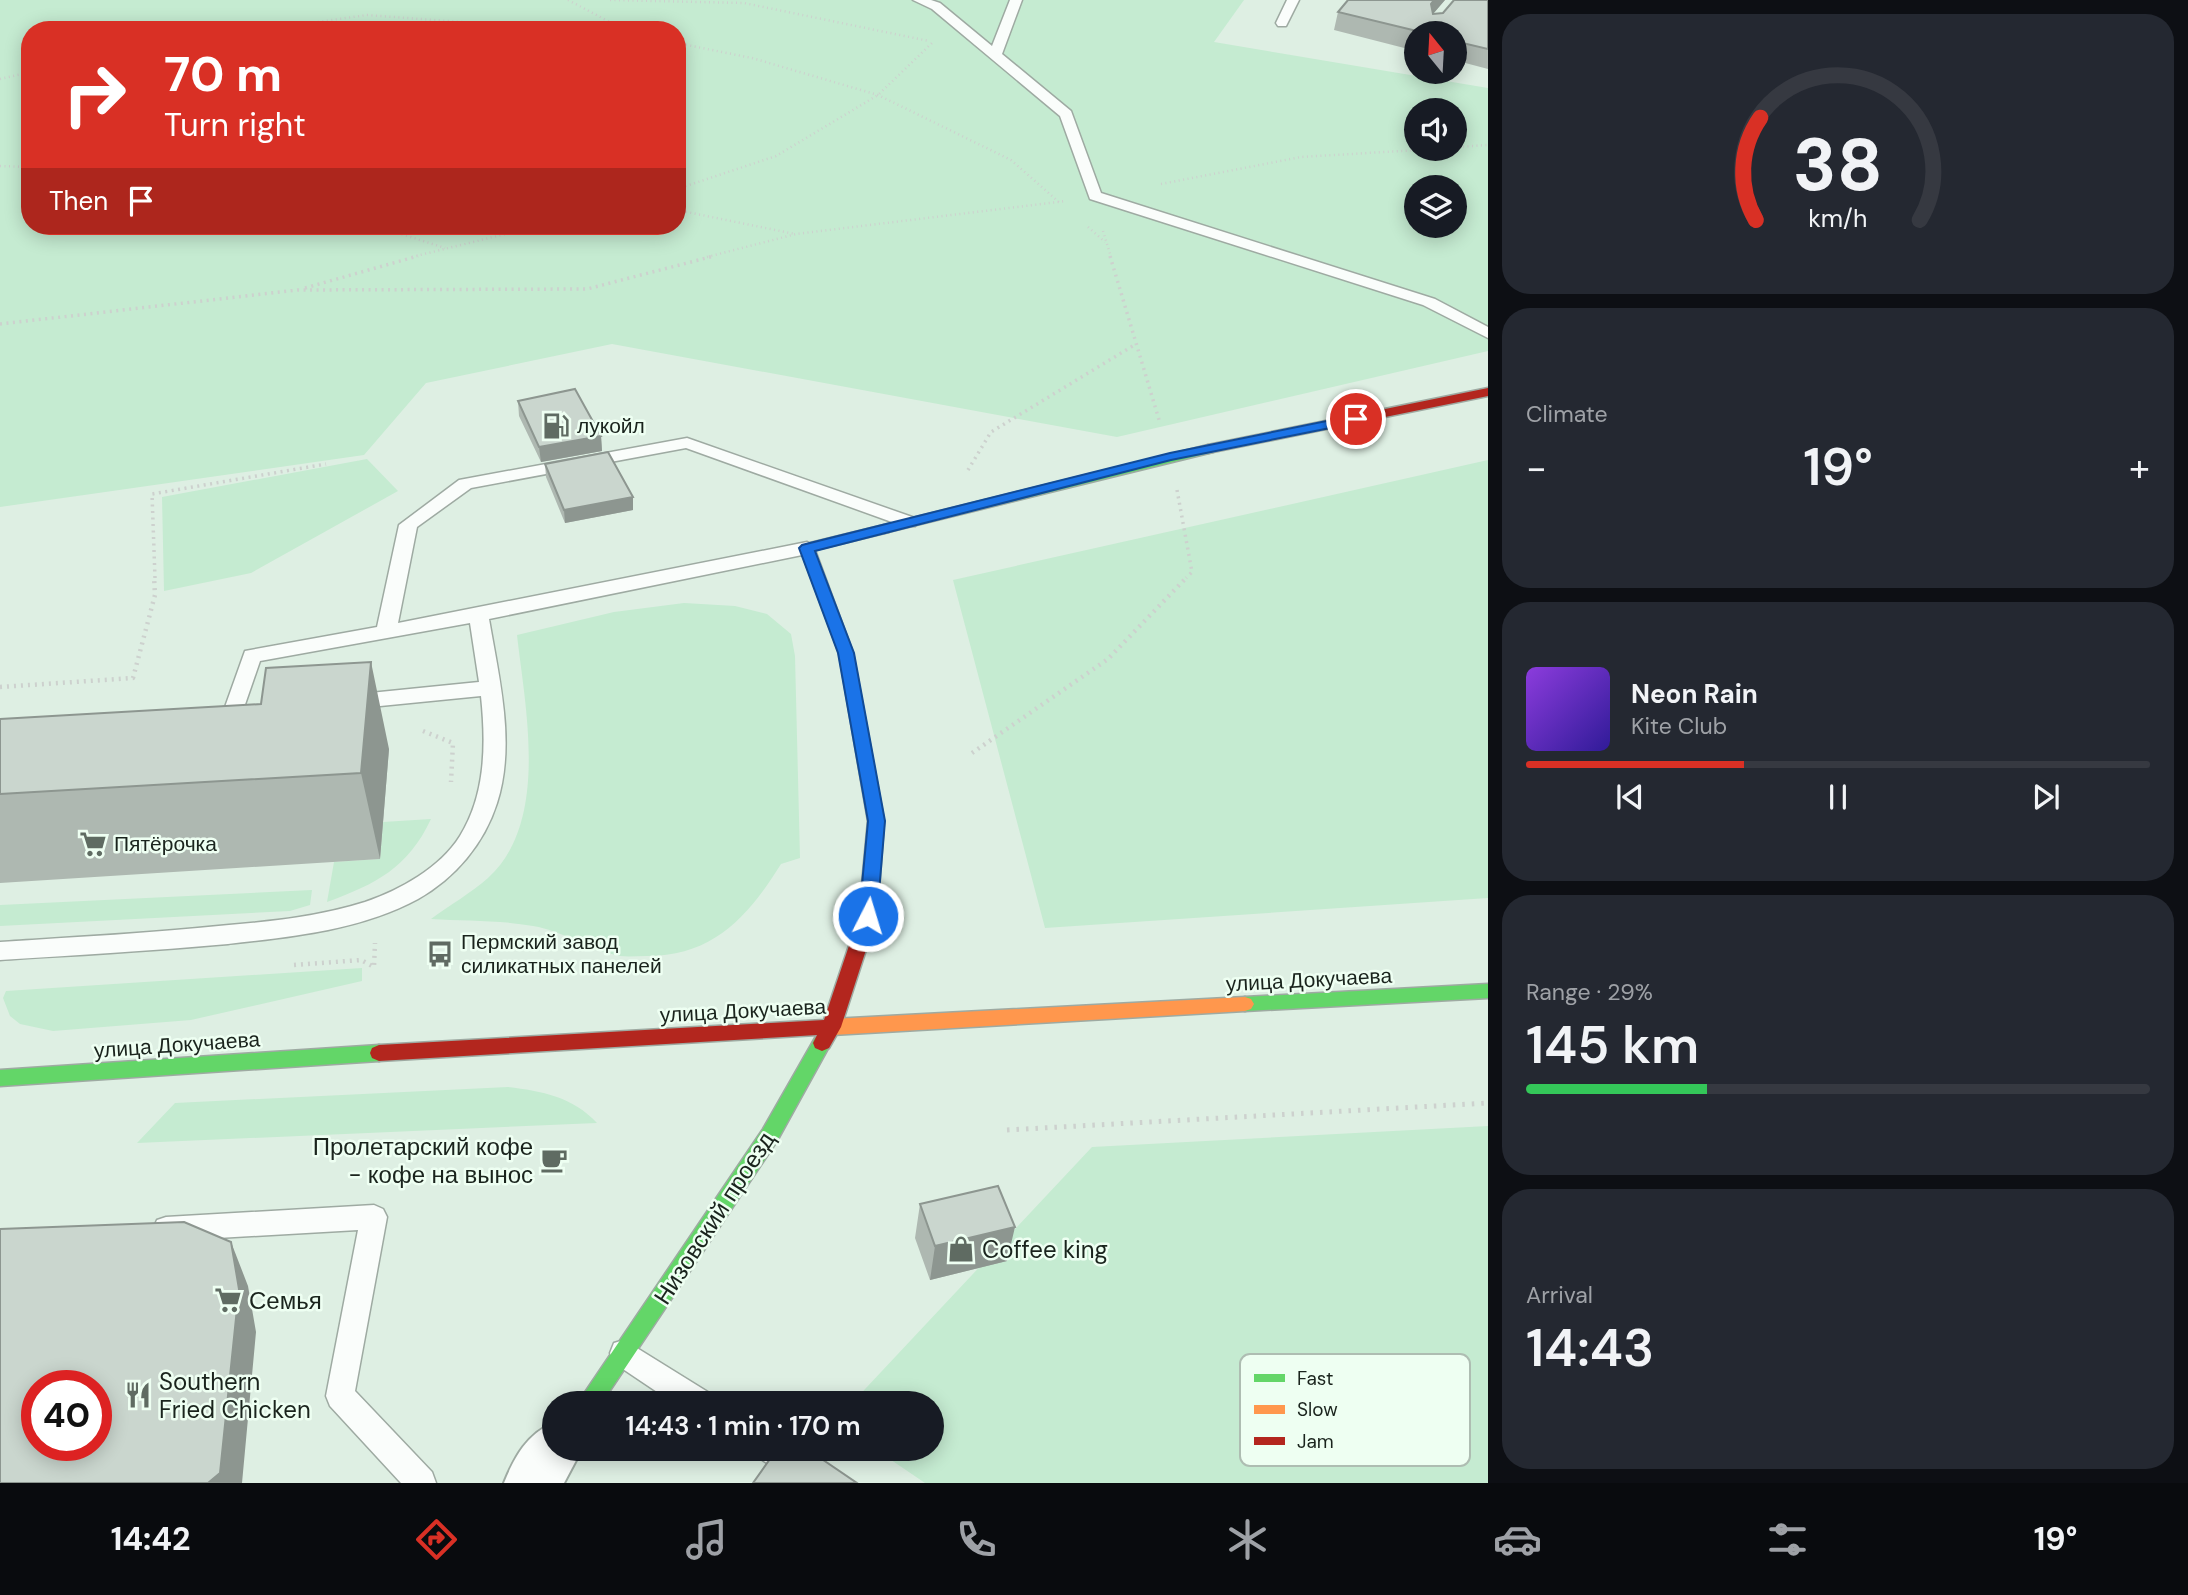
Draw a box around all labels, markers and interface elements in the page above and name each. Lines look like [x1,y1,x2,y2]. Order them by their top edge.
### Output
north arrow [1404,21,1466,84]
map controls [1404,21,1467,238]
text: 70 m [164,42,282,106]
icon: right [49,49,140,140]
button: sound [1404,98,1467,161]
text: Turn right [164,104,306,146]
text: 38 [1793,118,1883,213]
button: layers [1404,175,1467,238]
icon: arrive [122,182,160,220]
text: Then [49,184,108,218]
text: km/h [1808,202,1868,235]
pin [1326,389,1386,449]
text: Climate [1526,399,1608,429]
icon: arrive [1337,400,1375,438]
fuel station icon: лукойл [541,411,571,441]
place label: лукойл [577,412,645,440]
text: 19° [1803,433,1873,501]
text: − [1526,443,1547,493]
text: + [2129,443,2150,493]
text: Neon Rain [1631,677,1758,711]
text: Kite Club [1631,711,1727,741]
icon: previous [1611,778,1649,816]
icon: pause [1819,778,1857,816]
icon: next [2027,778,2065,816]
supermarket icon: Пятёрочка [78,829,108,859]
place label: Пятёрочка [114,830,217,858]
position arrow [831,879,905,953]
place label: Пермский завод силикатных панелей [461,928,662,980]
bus stop icon: Пермский завод силикатных панелей [425,939,455,969]
street label: улица Докучаева [1225,962,1393,998]
text: Range · 29% [1526,977,1653,1007]
street label: улица Докучаева [659,993,827,1029]
text: 145 km [1526,1011,1699,1079]
street label: улица Докучаева [93,1025,261,1065]
street label: Низовский проезд [647,1126,781,1310]
place label: Пролетарский кофе - кофе на вынос [313,1131,533,1190]
cafe icon: Пролетарский кофе - кофе на вынос [539,1145,569,1175]
shop icon: Coffee king [946,1234,976,1264]
place label: Coffee king [982,1234,1108,1265]
text: Arrival [1526,1280,1593,1310]
supermarket icon: Семья [213,1285,243,1315]
place label: Семья [249,1285,322,1316]
text: 14:43 [1526,1314,1654,1382]
legend [1240,1354,1470,1466]
place label: Southern Fried Chicken [159,1366,311,1425]
text: Fast [1297,1366,1333,1391]
speed limit sign: 40 [21,1370,112,1461]
restaurant icon: Southern Fried Chicken [123,1380,153,1410]
text: Slow [1297,1397,1338,1422]
text: 14:43 · 1 min · 170 m [625,1409,861,1443]
text: Jam [1297,1429,1334,1454]
icon: directions [412,1515,461,1564]
icon: music [682,1515,731,1564]
icon: phone [952,1515,1001,1564]
icon: climate [1223,1515,1272,1564]
icon: car [1493,1515,1542,1564]
icon: filters [1763,1515,1812,1564]
text: 14:42 [111,1518,191,1560]
text: 19° [2034,1518,2077,1560]

